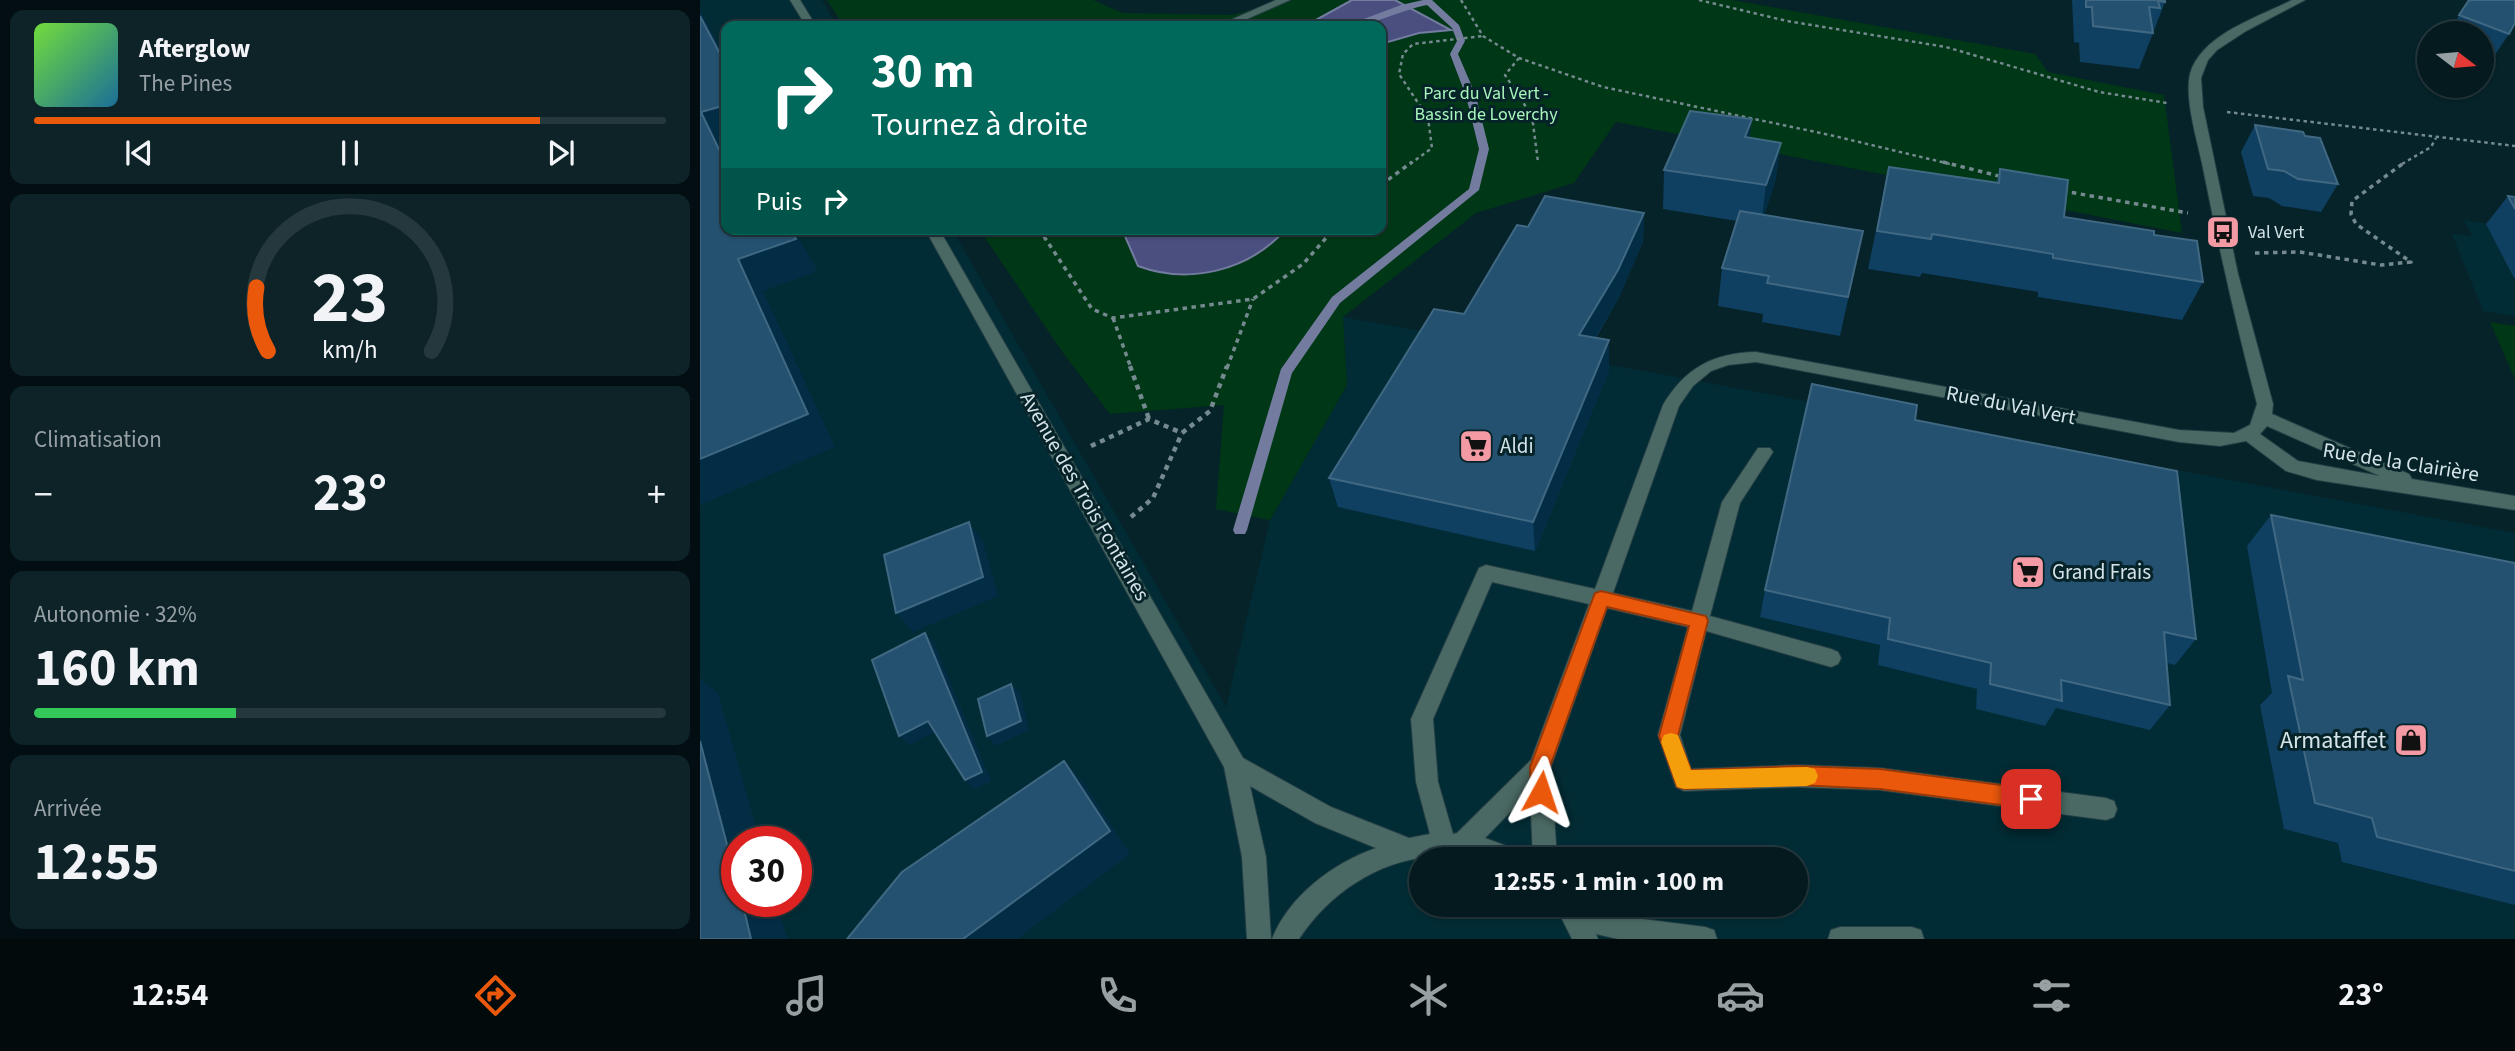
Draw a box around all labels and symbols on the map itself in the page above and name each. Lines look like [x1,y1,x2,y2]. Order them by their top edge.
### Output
north arrow [2417,21,2494,98]
park label: Parc du Val Vert - Bassin de Loverchy [1414,81,1558,127]
bus stop icon: Val Vert [2204,213,2242,251]
place label: Val Vert [2248,220,2304,245]
street label: Rue du Val Vert [1944,378,2078,432]
street label: Avenue des Trois Fontaines [1013,386,1157,606]
supermarket icon: Aldi [1457,427,1495,465]
place label: Aldi [1500,431,1534,461]
street label: Rue de la Clairière [2321,435,2481,489]
supermarket icon: Grand Frais [2009,553,2047,591]
place label: Grand Frais [2052,557,2151,587]
shop icon: Armataffet [2392,721,2430,759]
place label: Armataffet [2280,723,2386,758]
position arrow [1504,755,1578,829]
pin [2001,769,2061,829]
speed limit sign: 30 [721,826,812,917]

